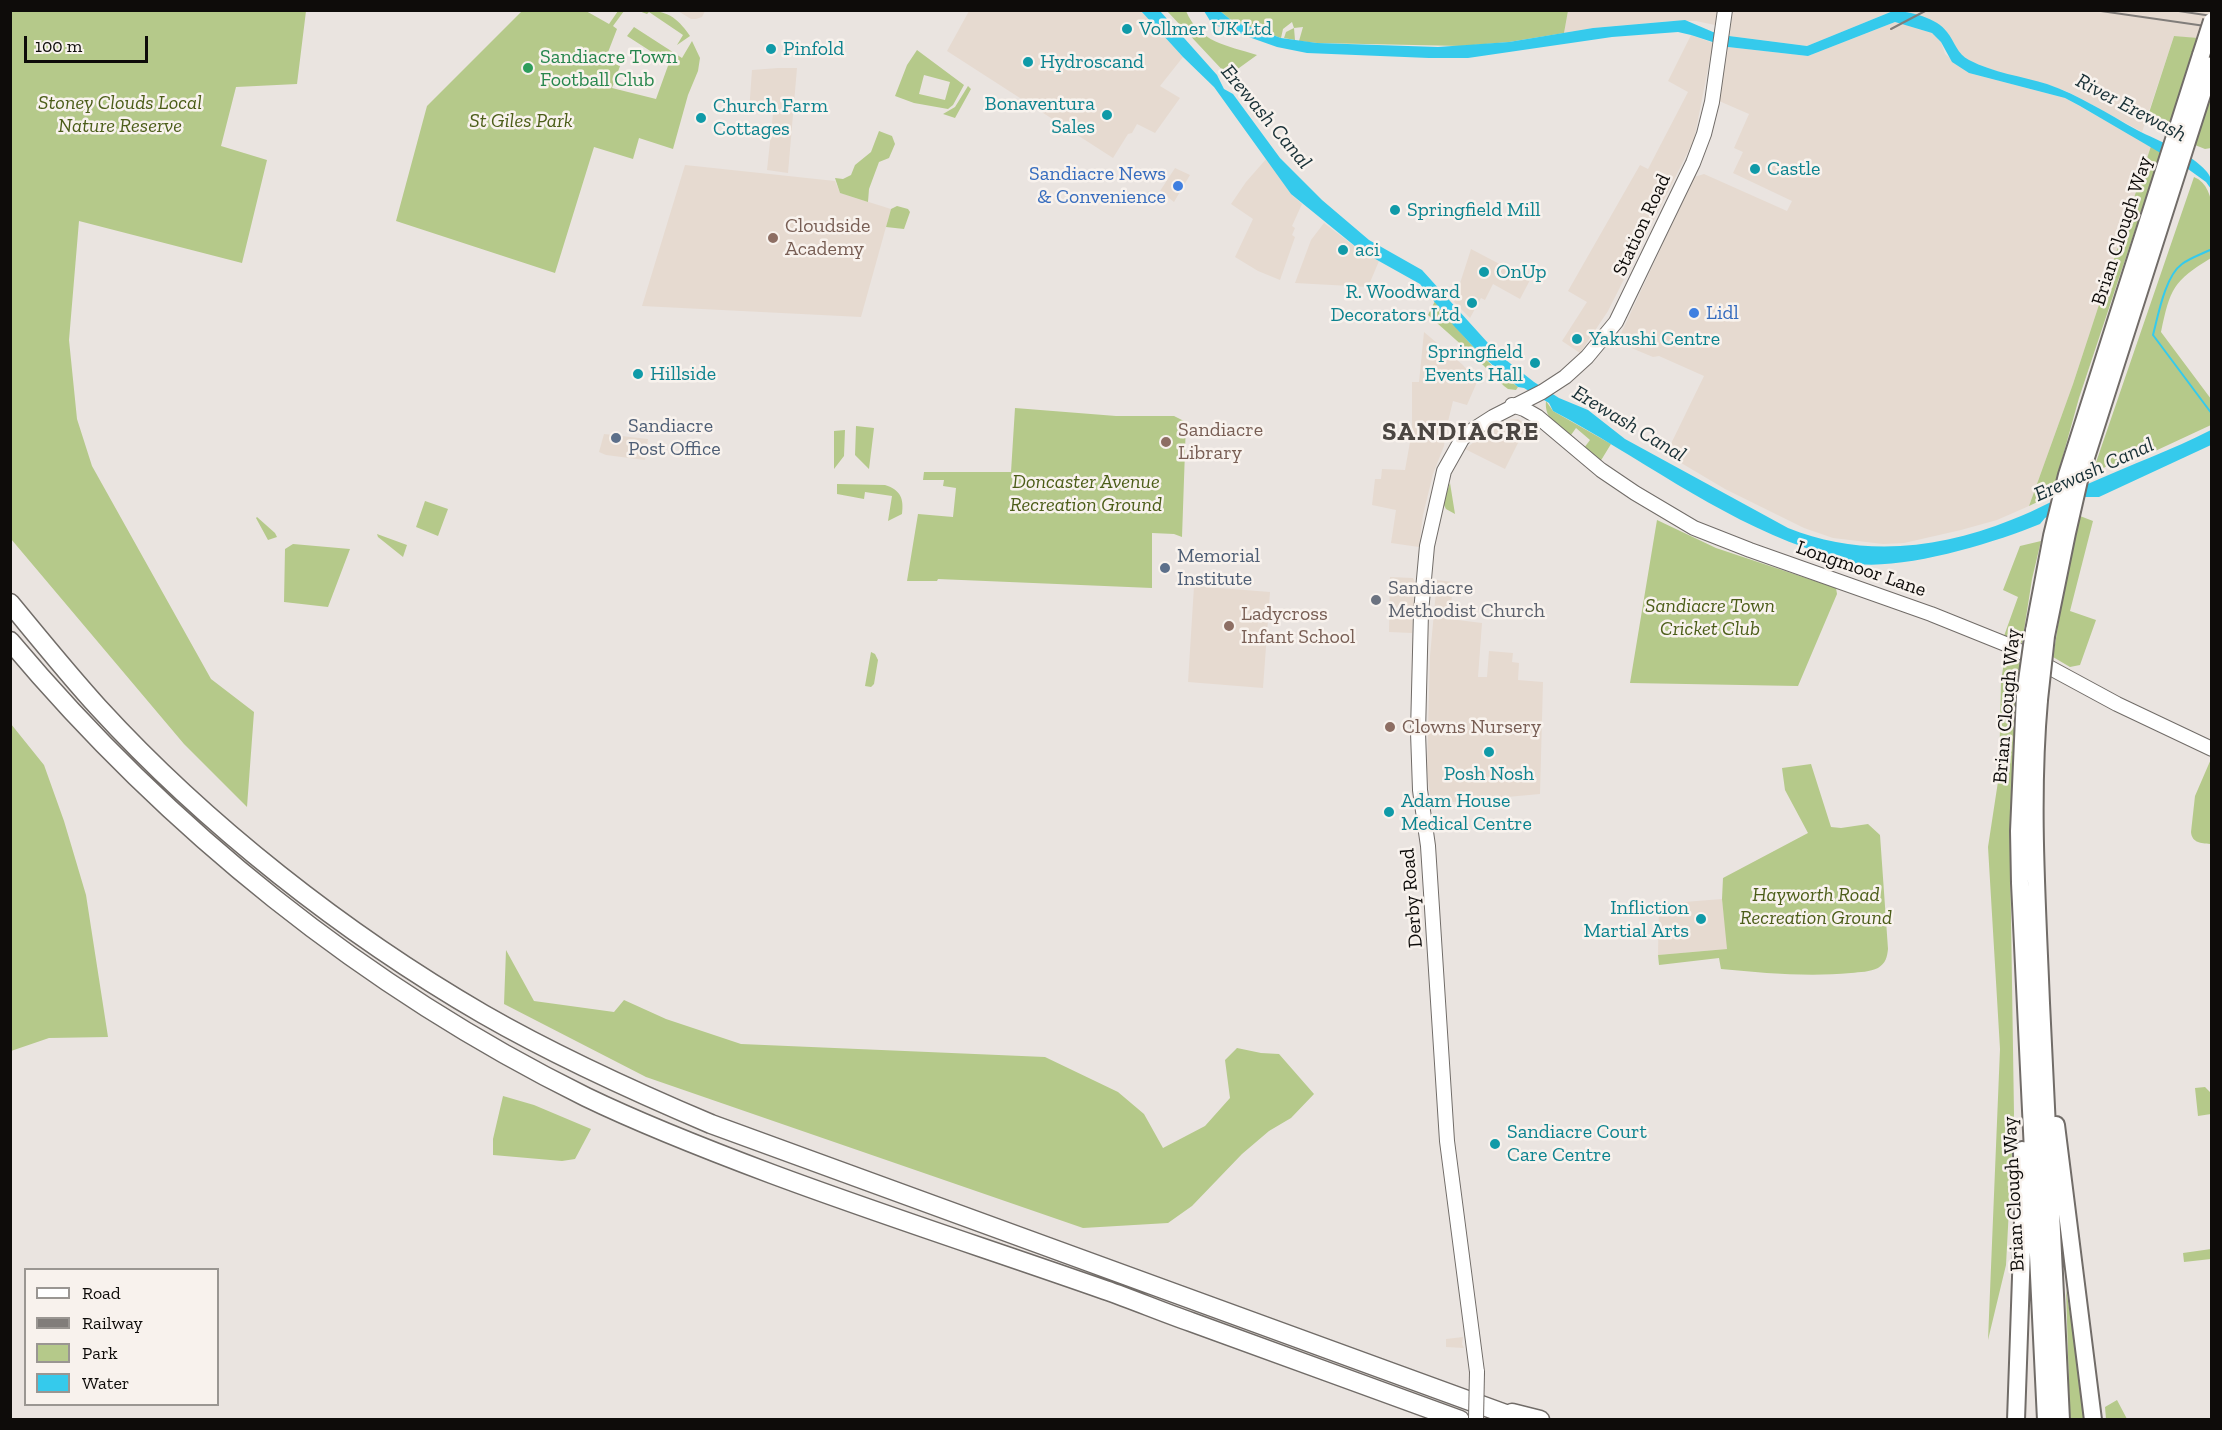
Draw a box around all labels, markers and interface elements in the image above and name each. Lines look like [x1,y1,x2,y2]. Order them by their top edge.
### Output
place label: Vollmer UK Ltd [1139,17,1272,41]
marker: Vollmer UK Ltd [1120,22,1134,36]
scale bar [27,24,152,62]
text: 100 m [35,35,82,57]
place label: Pinfold [783,37,844,61]
marker: Pinfold [764,42,778,56]
place label: Sandiacre Town Football Club [540,45,678,92]
place label: Hydroscand [1040,50,1144,74]
marker: Hydroscand [1021,55,1035,69]
water label: Erewash Canal [1215,60,1317,174]
marker: Sandiacre Town Football Club [521,61,535,75]
water label: River Erewash [2071,68,2191,148]
park label: Stoney Clouds Local Nature Reserve [38,91,202,138]
place label: Bonaventura Sales [985,92,1095,139]
place label: Church Farm Cottages [713,94,828,141]
marker: Bonaventura Sales [1100,108,1114,122]
park label: St Giles Park [469,109,573,133]
marker: Church Farm Cottages [694,111,708,125]
street label: Brian Clough Way [2087,153,2157,309]
place label: Castle [1767,157,1820,181]
place label: Sandiacre News & Convenience [1029,162,1166,209]
marker: Castle [1748,162,1762,176]
street label: Station Road [1608,170,1676,280]
marker: Sandiacre News & Convenience [1171,179,1185,193]
place label: Springfield Mill [1407,198,1541,222]
marker: Springfield Mill [1388,203,1402,217]
place label: Cloudside Academy [785,214,870,261]
marker: Cloudside Academy [766,231,780,245]
place label: aci [1355,238,1379,262]
marker: aci [1336,243,1350,257]
place label: OnUp [1496,260,1547,284]
marker: OnUp [1477,265,1491,279]
place label: R. Woodward Decorators Ltd [1330,280,1460,327]
marker: R. Woodward Decorators Ltd [1465,296,1479,310]
place label: Lidl [1706,301,1739,325]
marker: Lidl [1687,306,1701,320]
place label: Yakushi Centre [1589,327,1720,351]
marker: Yakushi Centre [1570,332,1584,346]
place label: Springfield Events Hall [1425,340,1523,387]
marker: Springfield Events Hall [1528,356,1542,370]
place label: Hillside [650,362,716,386]
marker: Hillside [631,367,645,381]
water label: Erewash Canal [1568,380,1690,468]
place label: Sandiacre Post Office [628,414,721,461]
district label: SANDIACRE [1382,417,1540,449]
place label: Sandiacre Library [1178,418,1263,465]
marker: Sandiacre Post Office [609,431,623,445]
water label: Erewash Canal [2030,432,2158,508]
marker: Sandiacre Library [1159,435,1173,449]
park label: Doncaster Avenue Recreation Ground [1010,470,1162,517]
street label: Longmoor Lane [1793,536,1929,602]
place label: Memorial Institute [1177,544,1260,591]
marker: Memorial Institute [1158,561,1172,575]
place label: Sandiacre Methodist Church [1388,576,1545,623]
marker: Sandiacre Methodist Church [1369,593,1383,607]
park label: Sandiacre Town Cricket Club [1645,594,1775,641]
place label: Ladycross Infant School [1241,602,1355,649]
marker: Ladycross Infant School [1222,619,1236,633]
street label: Brian Clough Way [1988,628,2026,784]
place label: Clowns Nursery [1402,715,1541,739]
marker: Clowns Nursery [1383,720,1397,734]
marker: Posh Nosh [1482,745,1496,759]
place label: Posh Nosh [1444,762,1534,786]
place label: Adam House Medical Centre [1401,789,1532,836]
marker: Adam House Medical Centre [1382,805,1396,819]
street label: Derby Road [1396,847,1428,949]
park label: Hayworth Road Recreation Ground [1740,883,1892,930]
place label: Infliction Martial Arts [1583,896,1689,943]
marker: Infliction Martial Arts [1694,912,1708,926]
street label: Brian Clough Way [1998,1116,2030,1272]
place label: Sandiacre Court Care Centre [1507,1120,1647,1167]
marker: Sandiacre Court Care Centre [1488,1137,1502,1151]
legend [24,1268,219,1406]
text: Road [82,1282,121,1304]
text: Railway [82,1312,143,1334]
text: Park [82,1342,118,1364]
text: Water [82,1372,129,1394]

